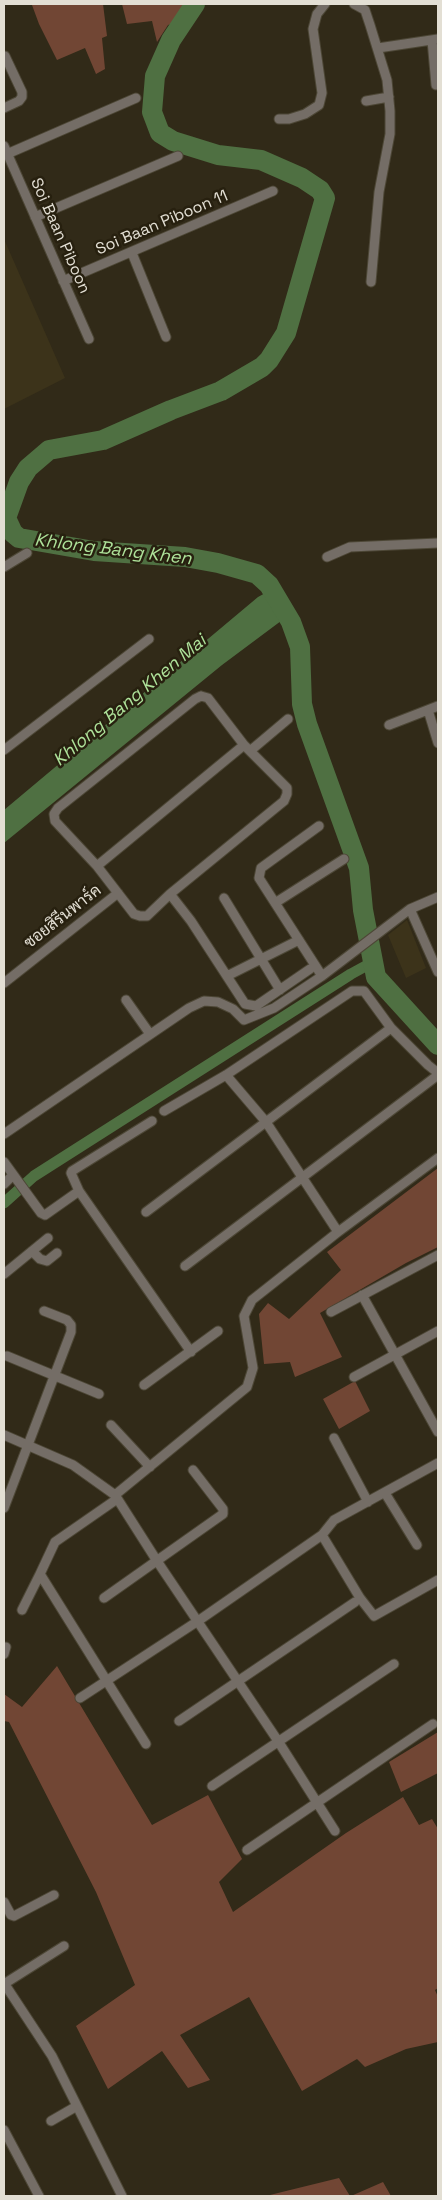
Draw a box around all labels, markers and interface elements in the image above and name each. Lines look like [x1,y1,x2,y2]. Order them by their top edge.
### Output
street label: Soi Baan Piboon [26,175,94,297]
street label: Soi Baan Piboon 11 [93,187,231,259]
water label: Khlong Bang Khen [33,530,193,570]
water label: Khlong Bang Khen Mai [49,631,211,771]
street label: ซอยสิรีนพาร์ค [21,881,105,953]

